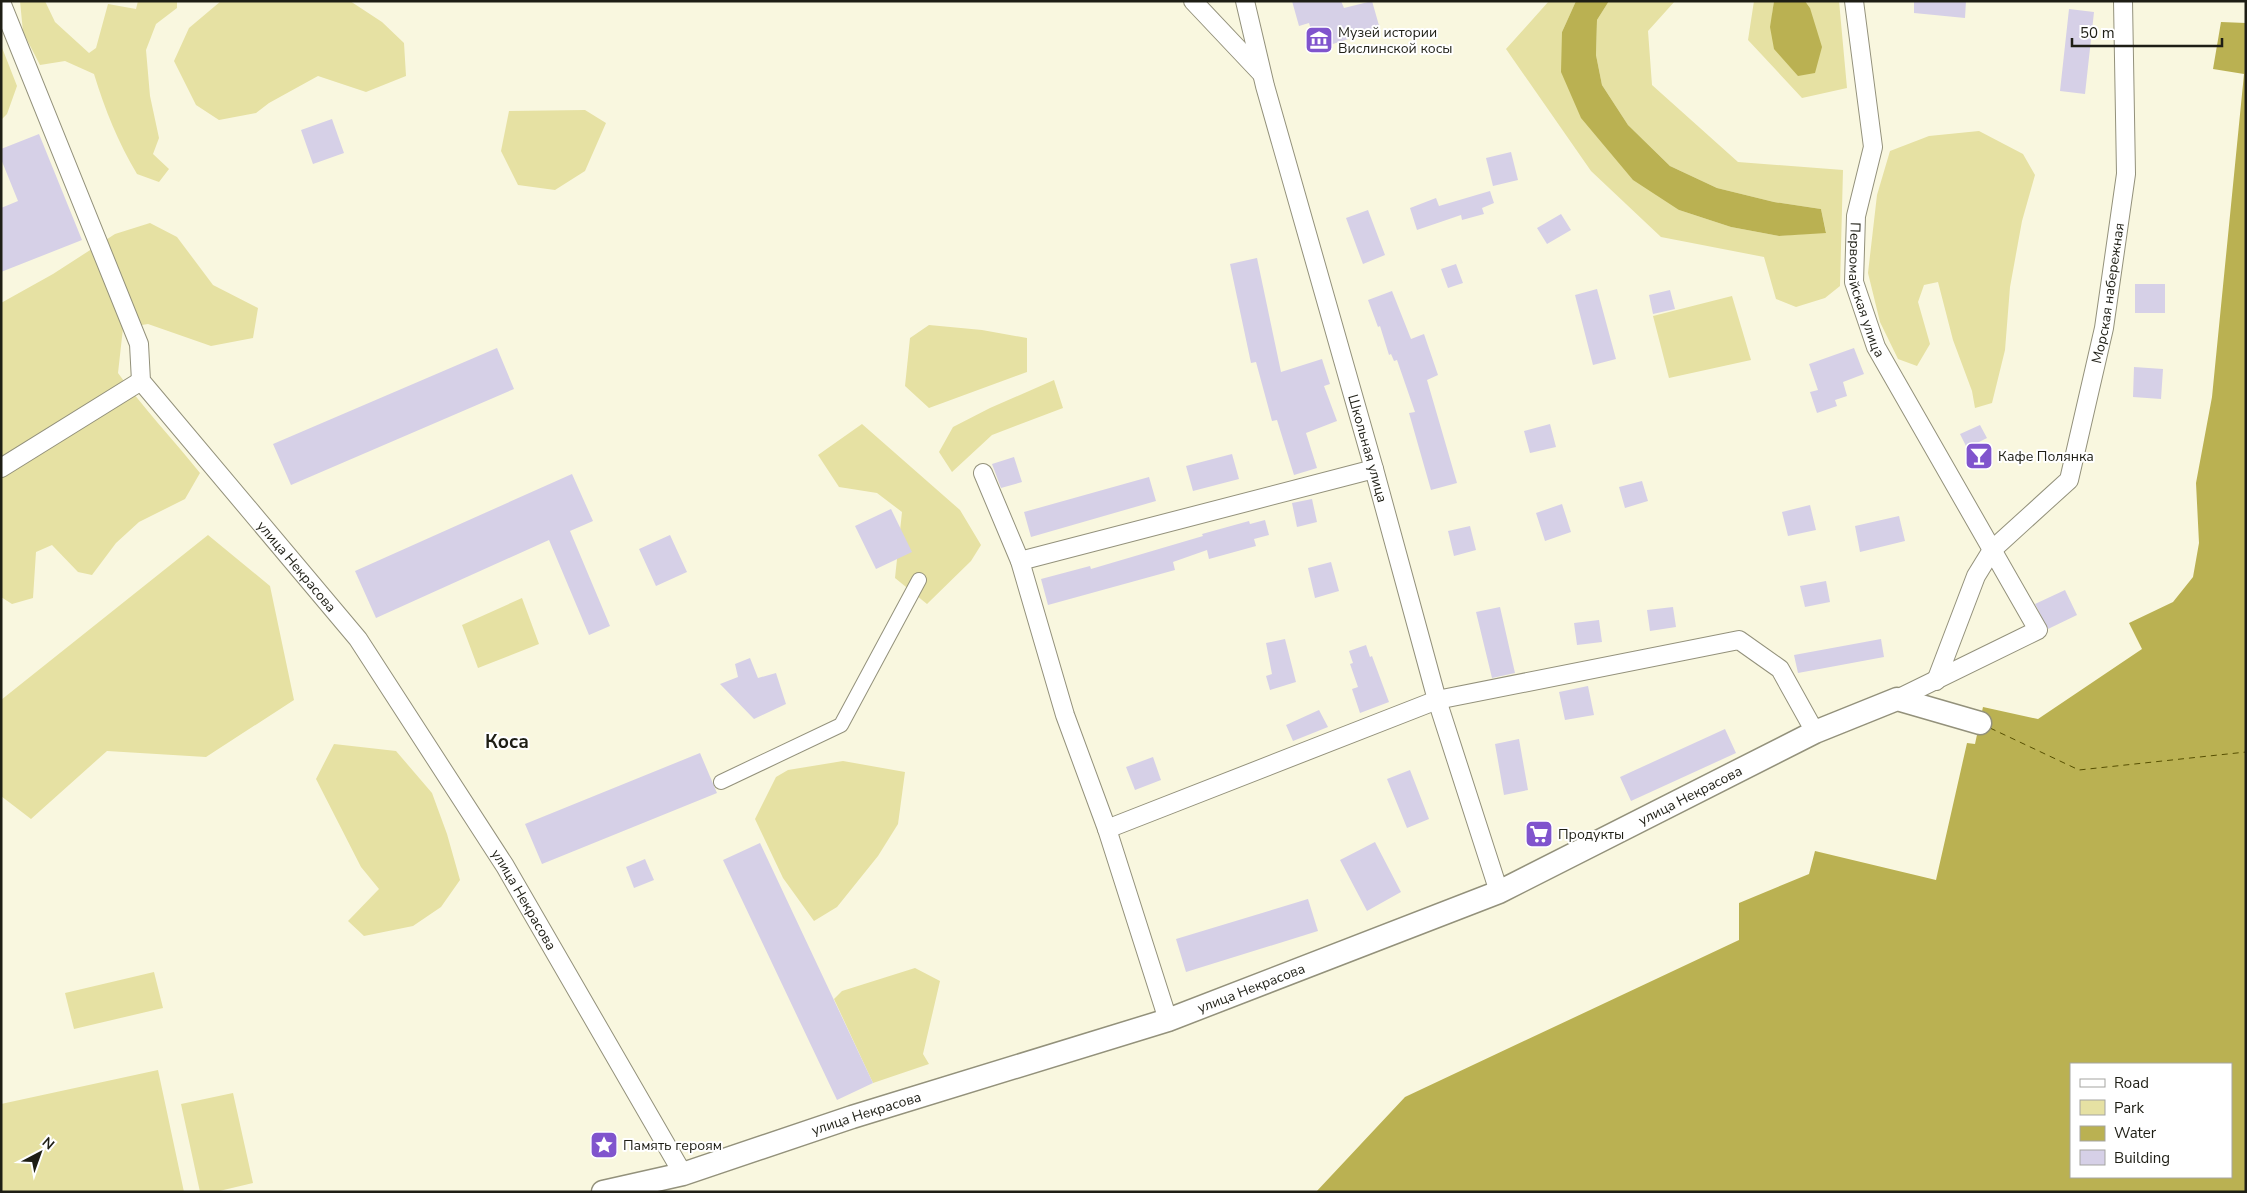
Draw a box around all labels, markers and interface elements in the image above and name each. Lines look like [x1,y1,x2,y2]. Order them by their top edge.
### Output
scale bar [2072,15,2222,47]
place label: Музей истории Вислинской косы [1338,23,1453,58]
text: 50 m [2080,23,2115,43]
museum icon: Музей истории Вислинской косы [1304,25,1334,55]
street label: Морская набережная [2087,221,2128,365]
street label: Первомайская улица [1845,222,1889,361]
street label: Школьная улица [1344,392,1392,505]
bar icon: Кафе Полянка [1964,441,1994,471]
place label: Кафе Полянка [1998,447,2094,466]
street label: улица Некрасова [253,517,341,616]
district label: Коса [485,729,529,755]
street label: улица Некрасова [1635,761,1745,829]
supermarket icon: Продукты [1524,819,1554,849]
place label: Продукты [1558,825,1624,844]
street label: улица Некрасова [487,845,561,953]
street label: улица Некрасова [1195,958,1308,1017]
legend [2070,1063,2232,1178]
text: Road [2114,1073,2149,1093]
street label: улица Некрасова [809,1087,923,1140]
text: Park [2114,1098,2144,1118]
text: Water [2114,1123,2157,1143]
north arrow [15,1128,65,1178]
place icon: Память героям [589,1130,619,1160]
text: N [38,1133,58,1154]
place label: Память героям [623,1136,722,1155]
text: Building [2114,1148,2170,1168]

